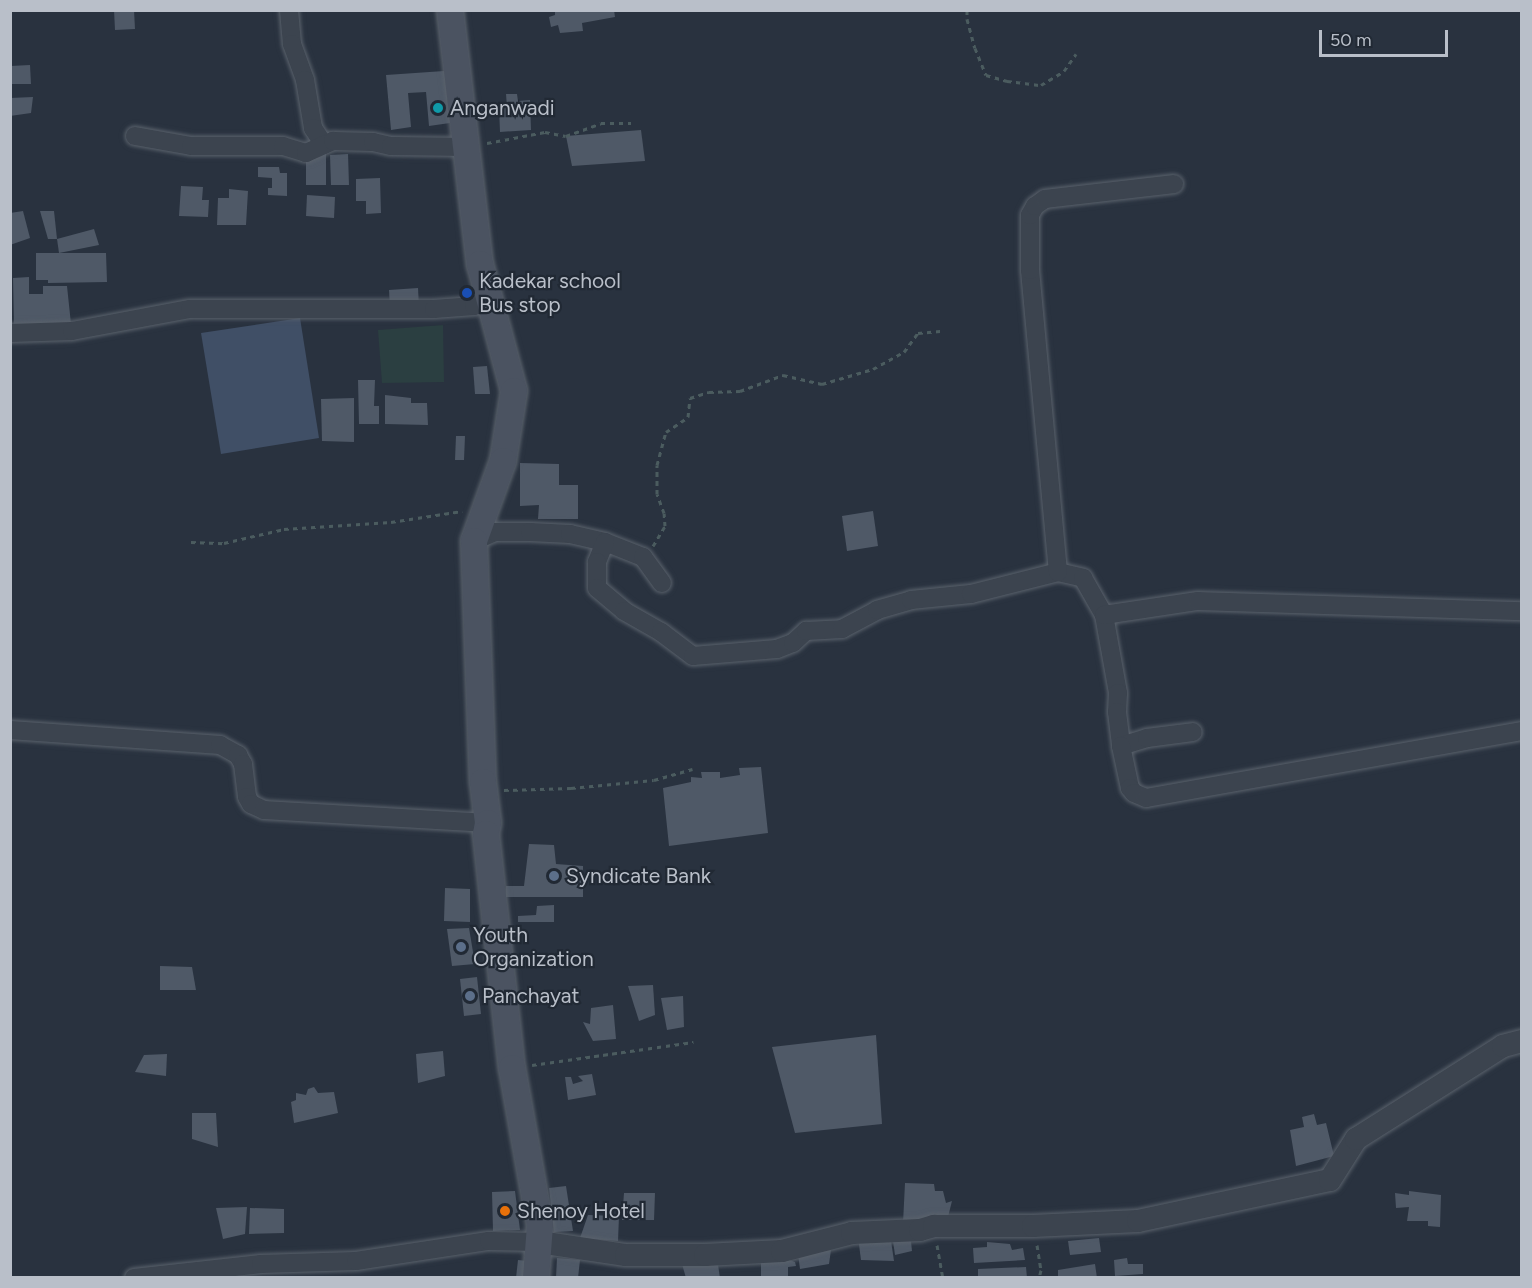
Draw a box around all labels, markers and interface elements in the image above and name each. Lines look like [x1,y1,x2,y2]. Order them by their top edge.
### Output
scale bar [1322,18,1451,56]
text: 50 m [1330,29,1372,51]
place label: Anganwadi [450,95,555,121]
marker: Anganwadi [431,101,445,115]
place label: Kadekar school Bus stop [479,268,621,318]
marker: Kadekar school Bus stop [460,286,474,300]
place label: Syndicate Bank [566,863,711,889]
marker: Syndicate Bank [547,869,561,883]
place label: Youth Organization [473,922,594,972]
marker: Youth Organization [454,940,468,954]
place label: Panchayat [482,983,579,1009]
marker: Panchayat [463,989,477,1003]
place label: Shenoy Hotel [517,1198,645,1224]
marker: Shenoy Hotel [498,1204,512,1218]

